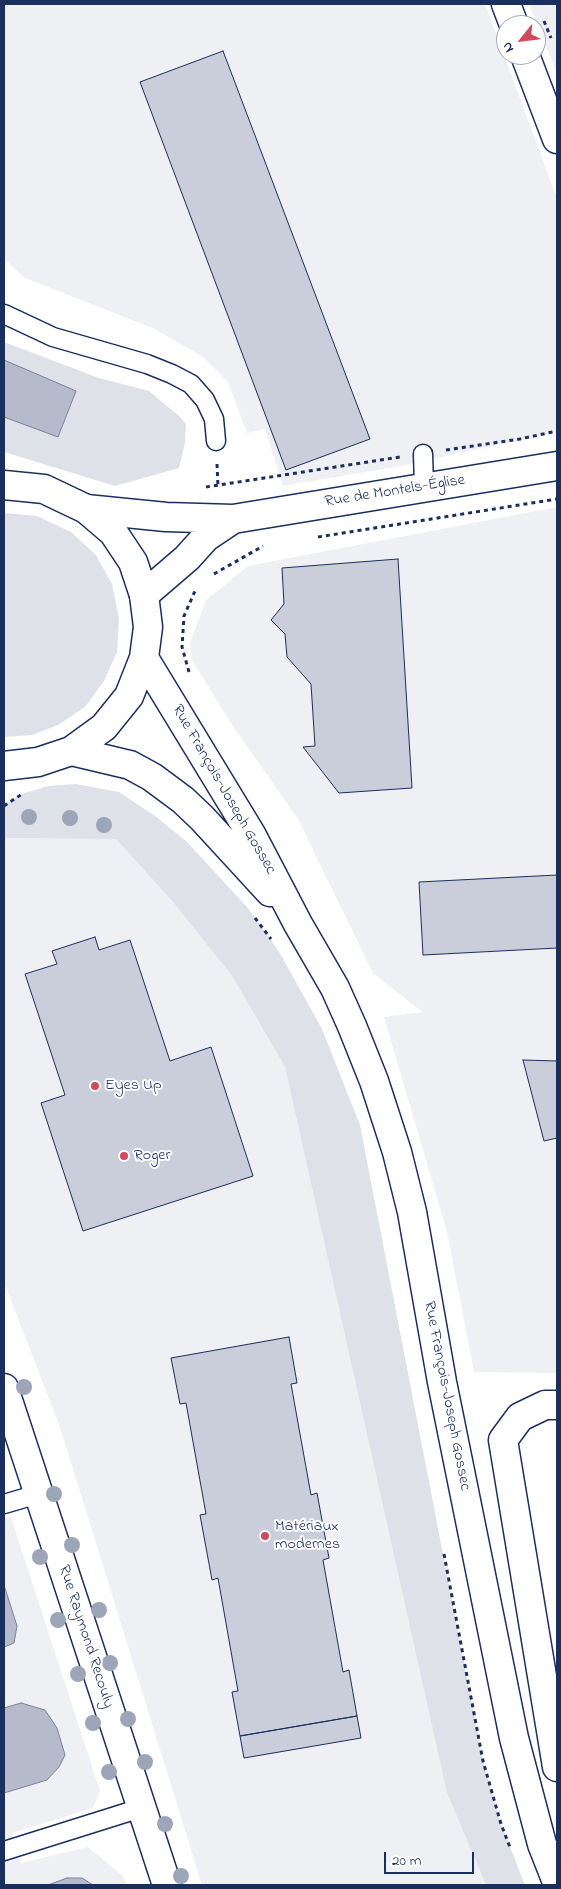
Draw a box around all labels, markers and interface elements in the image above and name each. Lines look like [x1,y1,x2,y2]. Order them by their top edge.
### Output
north arrow [496,15,546,65]
text: N [497,38,520,56]
street label: Rue de Montels-Église [324,471,466,513]
street label: Rue François-Joseph Gossec [167,702,279,878]
place label: Eyes Up [105,1076,162,1096]
marker: Eyes Up [89,1080,101,1092]
place label: Roger [134,1146,170,1166]
marker: Roger [118,1150,130,1162]
street label: Rue François-Joseph Gossec [418,1300,474,1492]
place label: Matériaux modernes [275,1517,340,1555]
marker: Matériaux modernes [259,1530,271,1542]
street label: Rue Raymond Recouly [53,1563,117,1711]
scale bar [386,1842,476,1874]
text: 20 m [392,1850,421,1872]

